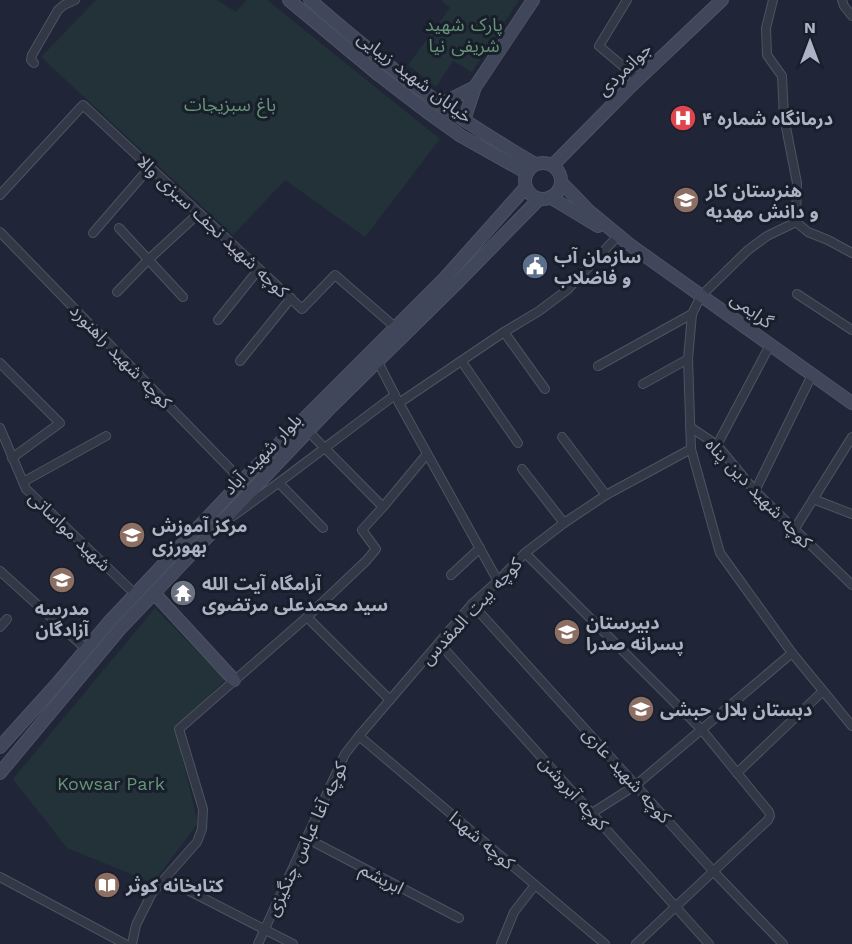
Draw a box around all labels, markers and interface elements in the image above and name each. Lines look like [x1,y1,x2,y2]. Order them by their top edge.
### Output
north arrow [780,12,840,72]
park label: پارک شهید شریفی نیا [425,14,503,57]
text: N [804,18,816,37]
street label: خیابان شهید زیبایی [353,27,477,128]
street label: جوانمردی [592,38,656,101]
park label: باغ سبزیجات [184,94,276,119]
hospital icon: درمانگاه شماره ۴ [668,103,698,133]
place label: درمانگاه شماره ۴ [702,108,833,130]
street label: کوچه شهید نجف سبزی والا [132,150,293,303]
place label: هنرستان کار و دانش مهدیه [705,180,819,222]
school or university icon: هنرستان کار و دانش مهدیه [671,185,701,215]
place label: سازمان آب و فاضلاب [554,246,641,288]
public building icon: سازمان آب و فاضلاب [520,251,550,281]
street label: گرایمی [726,288,778,334]
street label: کوچه شهید راهنورد [65,299,177,414]
street label: بلوار شهید آباد [218,409,307,500]
street label: کوچه شهید دین پناه [700,434,817,553]
street label: شهید مواساتی [24,487,115,576]
place label: مرکز آموزش بهورزی [152,515,248,558]
school or university icon: مرکز آموزش بهورزی [117,520,147,550]
street label: کوچه بیت المقدس [416,553,527,669]
school or university icon: مدرسه آزادگان [47,565,77,595]
place label: آرامگاه آیت الله سید محمدعلی مرتضوی [202,573,388,616]
temple icon: آرامگاه آیت الله سید محمدعلی مرتضوی [168,578,198,608]
place label: مدرسه آزادگان [35,598,90,641]
place label: دبیرستان پسرانه صدرا [586,612,684,655]
school or university icon: دبیرستان پسرانه صدرا [552,617,582,647]
school or university icon: دبستان بلال حبشی [626,694,656,724]
place label: دبستان بلال حبشی [660,699,812,721]
street label: کوچه شهید عاری [578,723,676,828]
street label: کوچه آبروشن [534,751,613,836]
street label: کوچه آغا عباس چنگیزی [261,758,352,920]
park label: Kowsar Park [57,773,165,794]
street label: کوچه شهدا [445,807,519,874]
street label: ابریشم [355,858,407,901]
library icon: کتابخانه کوثر [92,870,122,900]
place label: کتابخانه کوثر [125,875,224,897]

